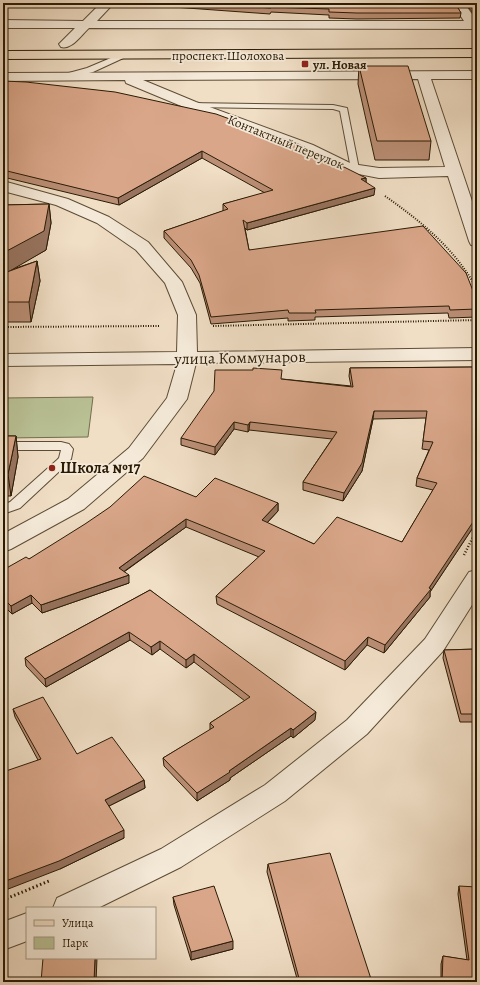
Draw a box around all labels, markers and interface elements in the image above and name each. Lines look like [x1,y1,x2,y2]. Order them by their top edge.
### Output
street label: проспект Шолохова [172,47,284,64]
place label: ул. Новая [312,56,367,73]
marker: ул. Новая [300,59,310,69]
street label: Контактный переулок [225,111,347,173]
street label: улица Коммунаров [173,346,306,370]
place label: Школа №17 [60,457,141,479]
marker: Школа №17 [47,463,57,473]
legend [26,907,156,959]
text: Улица [62,915,94,931]
text: Парк [62,935,88,951]

